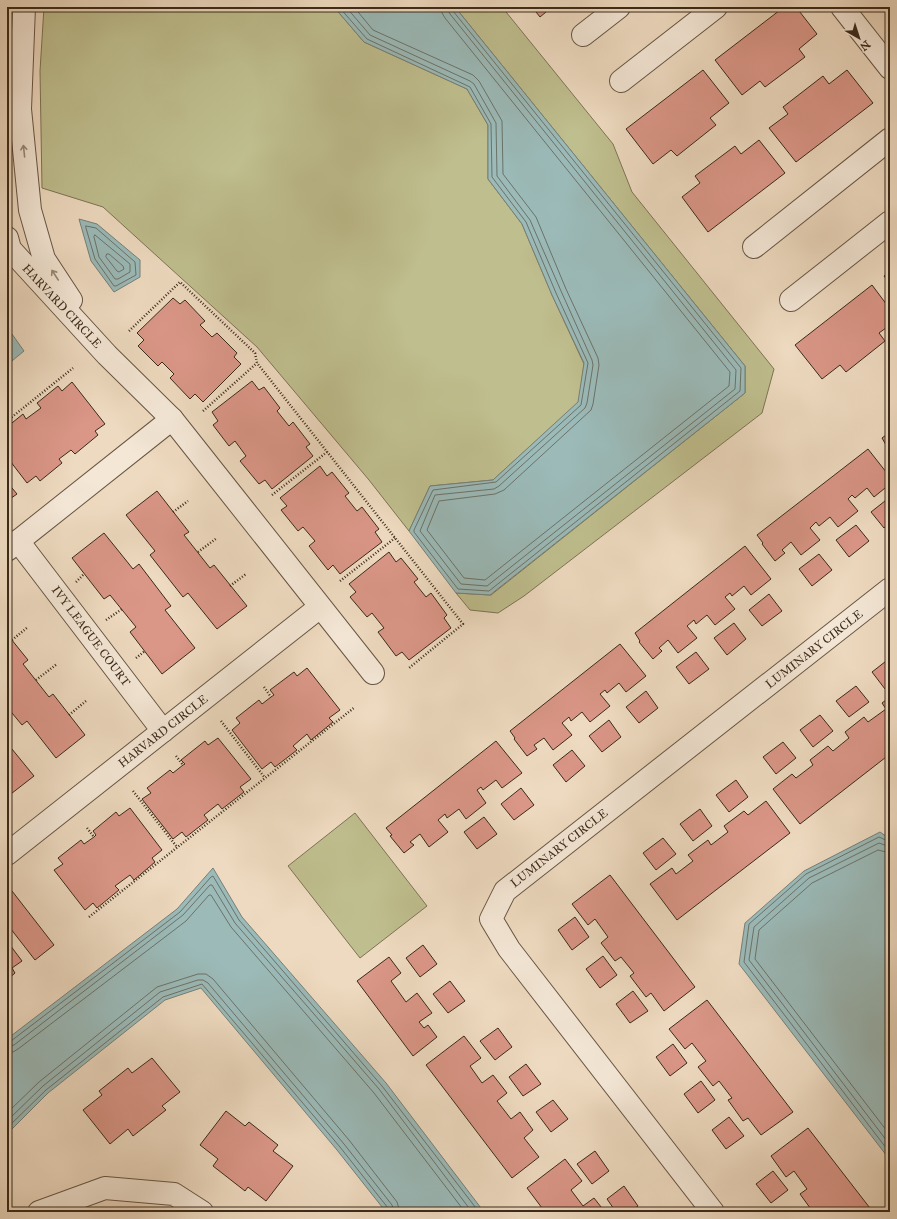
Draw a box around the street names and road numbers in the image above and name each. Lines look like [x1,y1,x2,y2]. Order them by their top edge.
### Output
street label: HARVARD CIRCLE [20,261,105,351]
street label: IVY LEAGUE COURT [49,583,133,689]
street label: LUMINARY CIRCLE [763,606,866,691]
street label: HARVARD CIRCLE [116,692,211,770]
street label: LUMINARY CIRCLE [508,805,611,890]

